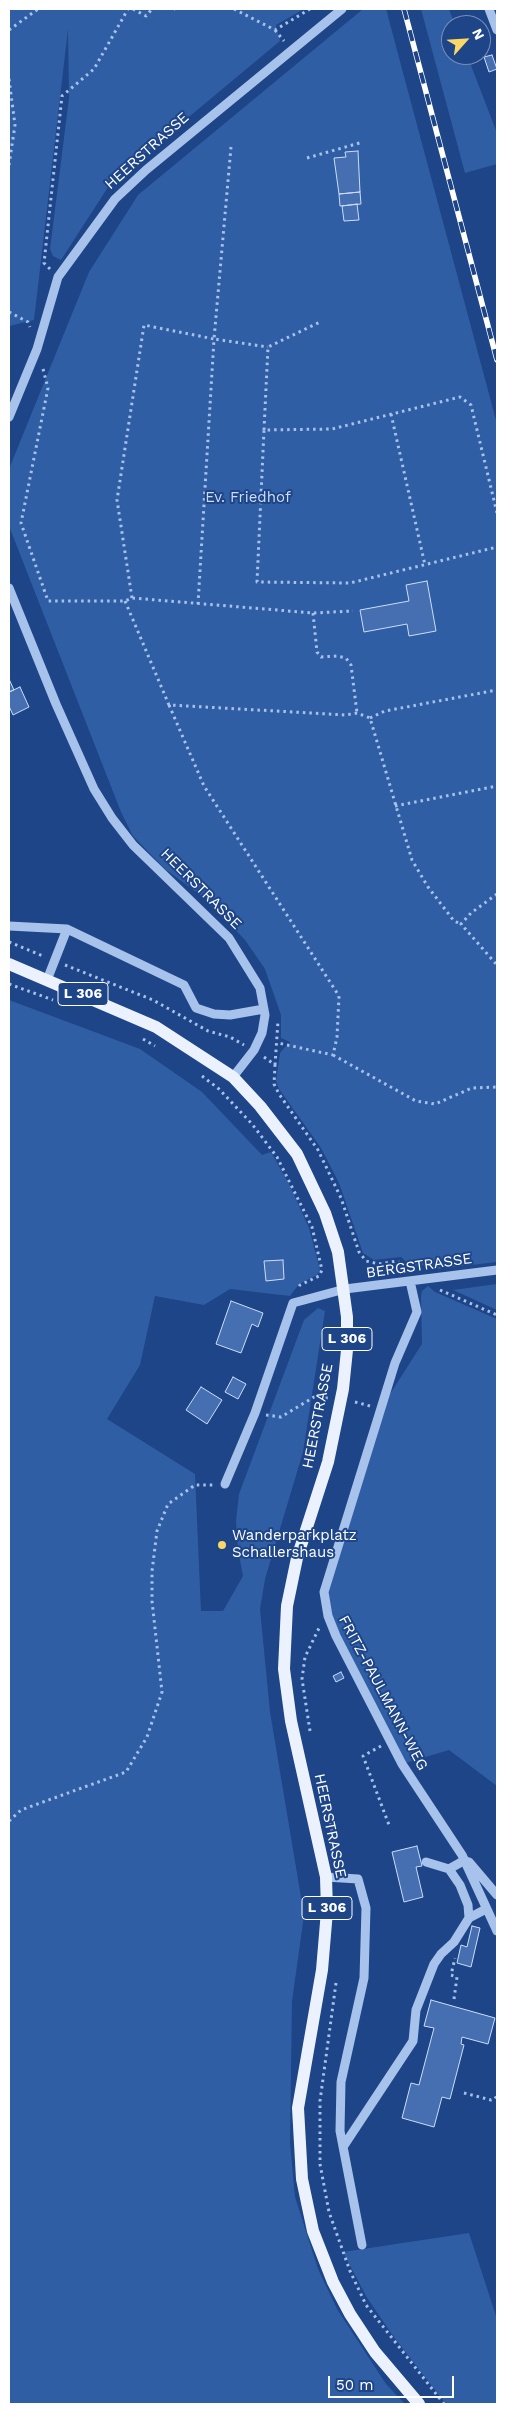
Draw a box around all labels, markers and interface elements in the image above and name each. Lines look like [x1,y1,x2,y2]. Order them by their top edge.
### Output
north arrow [441,15,491,65]
text: N [469,26,488,42]
street label: HEERSTRASSE [101,109,193,193]
park label: Ev. Friedhof [205,489,291,507]
street label: HEERSTRASSE [157,845,245,933]
road number: L 306 [58,982,108,1006]
street label: BERGSTRASSE [365,1250,473,1282]
road number: L 306 [322,1328,372,1350]
street label: HEERSTRASSE [299,1362,337,1470]
place label: Wanderparkplatz Schallershaus [232,1527,357,1562]
marker: Wanderparkplatz Schallershaus [216,1539,228,1551]
street label: FRITZ-PAULMANN-WEG [334,1612,432,1774]
street label: HEERSTRASSE [310,1772,350,1880]
road number: L 306 [302,1896,352,1920]
scale bar [331,2366,457,2398]
text: 50 m [336,2376,373,2394]

